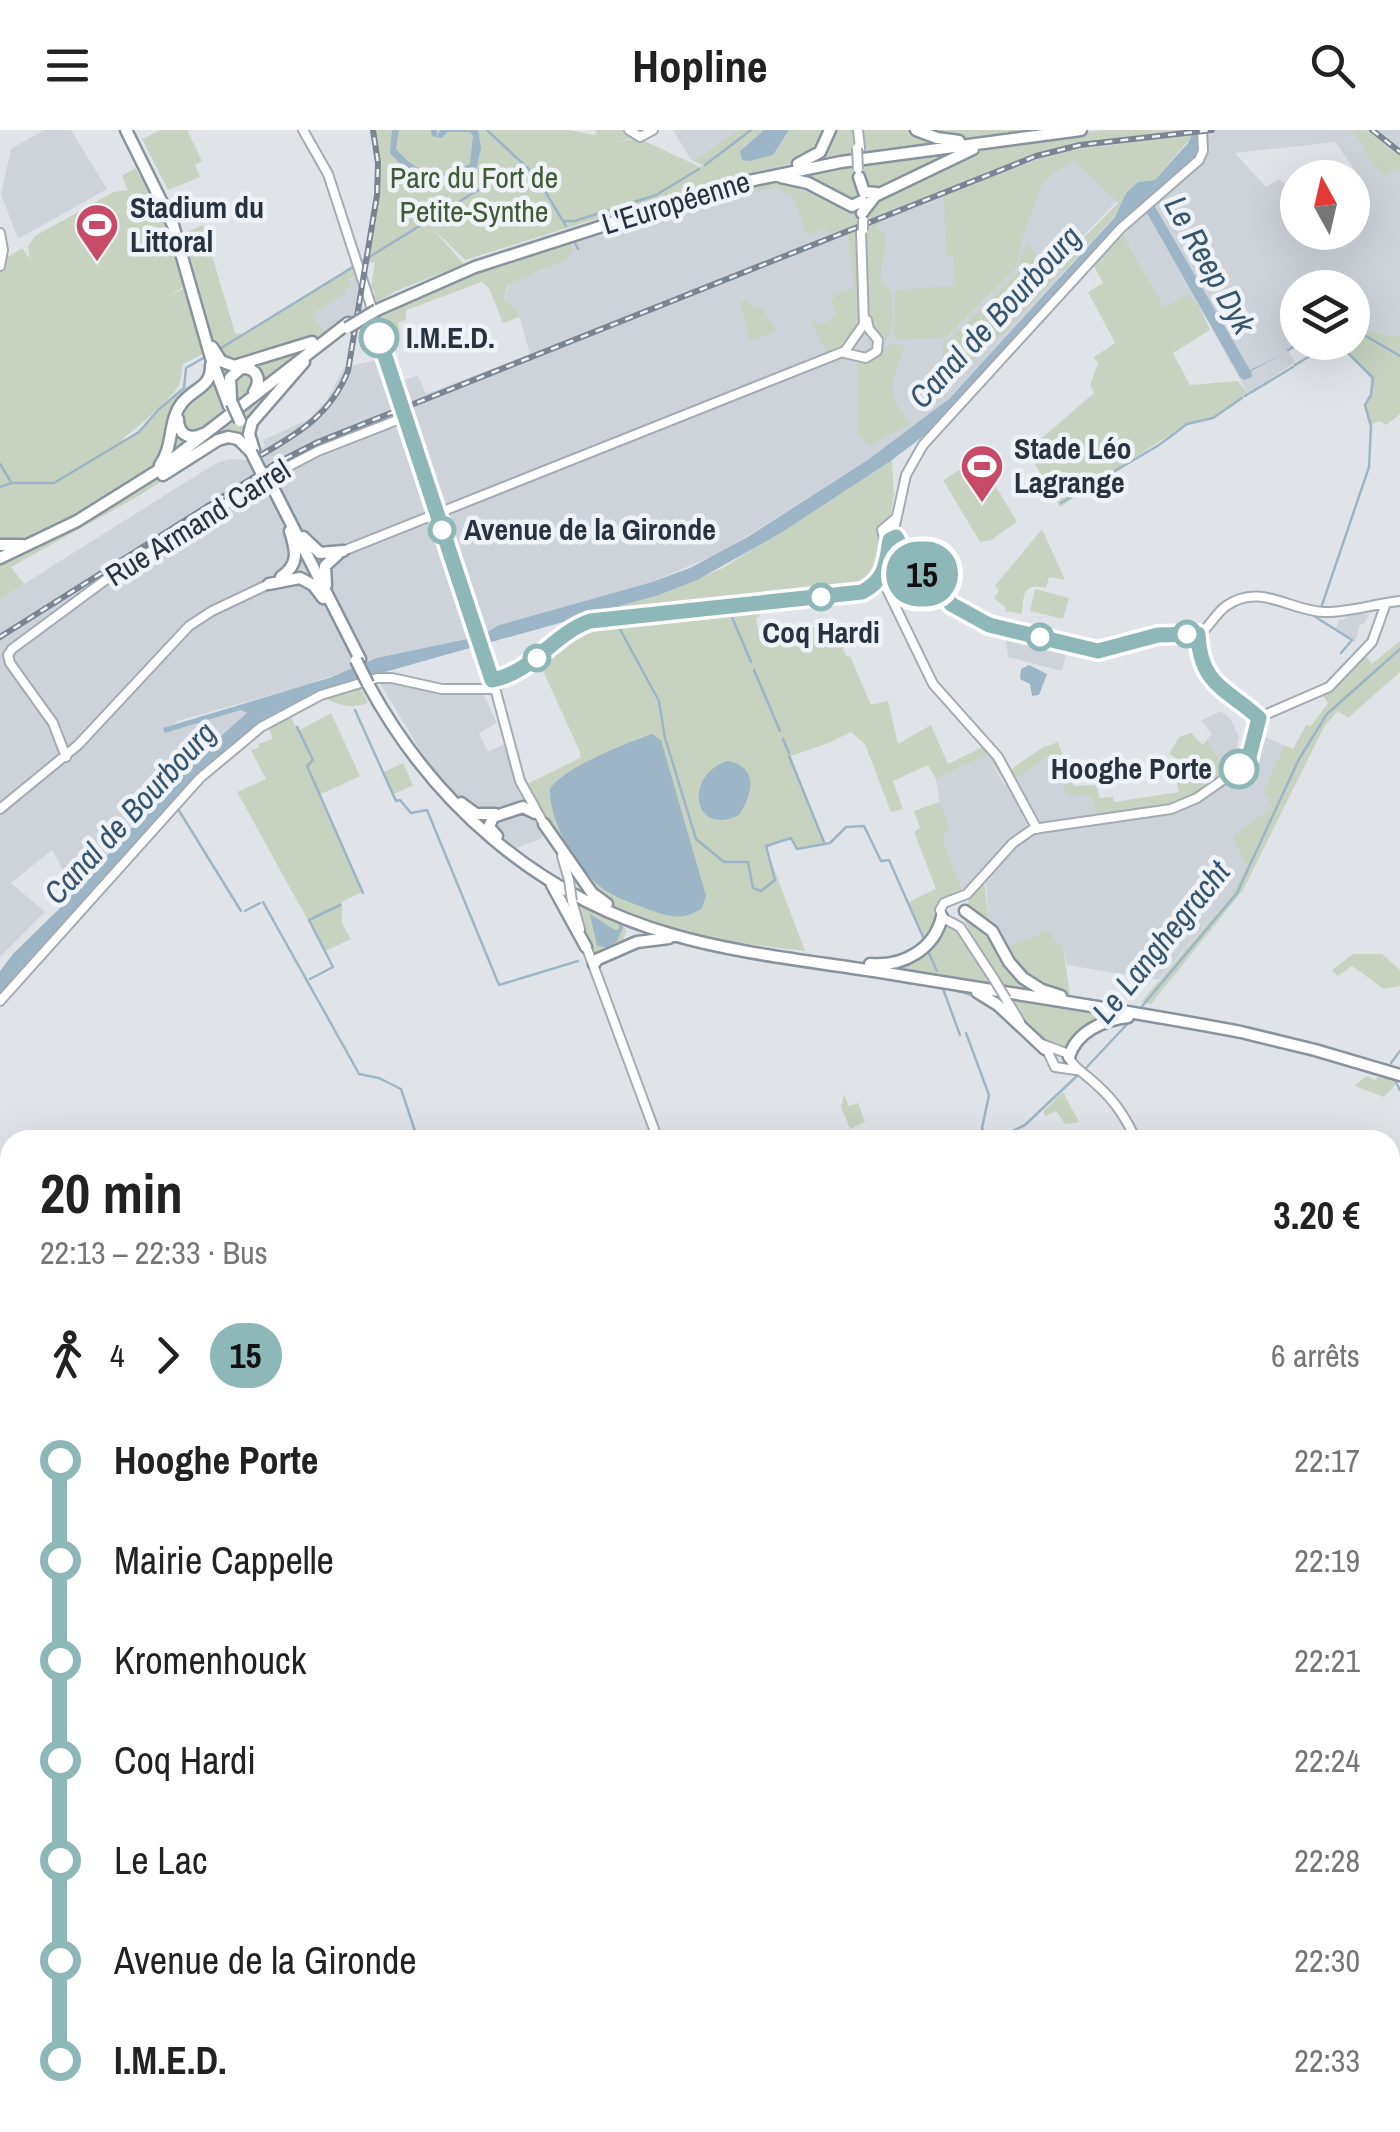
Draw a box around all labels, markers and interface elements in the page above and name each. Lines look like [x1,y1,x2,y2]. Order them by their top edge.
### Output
text: Hopline [632,35,768,96]
icon: menu [40,38,95,93]
icon: search [1305,38,1360,93]
park label: Parc du Fort de Petite-Synthe [390,157,558,231]
north arrow [1280,160,1370,250]
map controls [1280,160,1370,360]
street label: L'Européenne [597,161,754,243]
place label: Stadium du Littoral [130,187,264,261]
water label: Le Reep Dyk [1155,188,1266,342]
sports icon: Stadium du Littoral [74,202,120,263]
water label: Canal de Bourbourg [899,216,1090,417]
button: layers [1280,270,1370,360]
place label: I.M.E.D. [406,317,495,357]
marker: I.M.E.D. [360,319,398,357]
place label: Stade Léo Lagrange [1014,428,1132,502]
sports icon: Stade Léo Lagrange [959,443,1005,504]
street label: Rue Armand Carrel [98,449,297,595]
place label: Avenue de la Gironde [464,509,716,549]
marker: Avenue de la Gironde [429,517,455,543]
line badge: 15 [877,542,967,606]
text: 15 [906,551,938,598]
marker: Coq Hardi [808,584,834,610]
place label: Coq Hardi [762,612,880,652]
unlabelled marker [1174,621,1200,647]
unlabelled marker [1027,624,1053,650]
unlabelled marker [524,645,550,671]
water label: Canal de Bourbourg [34,712,225,913]
place label: Hooghe Porte [1051,748,1212,788]
marker: Hooghe Porte [1220,750,1258,788]
water label: Le Langhegracht [1082,851,1240,1032]
text: 20 min [40,1156,183,1230]
text: 3.20 € [1273,1190,1360,1241]
text: 22:13 – 22:33 · Bus [40,1231,268,1274]
icon: walk [40,1328,95,1383]
icon: forward [140,1328,195,1383]
text: 15 [230,1332,262,1379]
text: 4 [110,1334,125,1377]
text: 6 arrêts [1271,1334,1360,1377]
text: Hooghe Porte [114,1435,318,1486]
text: 22:17 [1294,1439,1360,1482]
text: Mairie Cappelle [114,1535,334,1586]
text: 22:19 [1294,1539,1360,1582]
text: Kromenhouck [114,1635,306,1686]
text: 22:21 [1294,1639,1360,1682]
text: Coq Hardi [114,1735,256,1786]
text: 22:24 [1294,1739,1360,1782]
text: Le Lac [114,1835,208,1886]
text: 22:28 [1294,1839,1360,1882]
text: Avenue de la Gironde [114,1935,417,1986]
text: 22:30 [1294,1939,1360,1982]
text: I.M.E.D. [114,2035,227,2086]
text: 22:33 [1294,2039,1360,2082]

